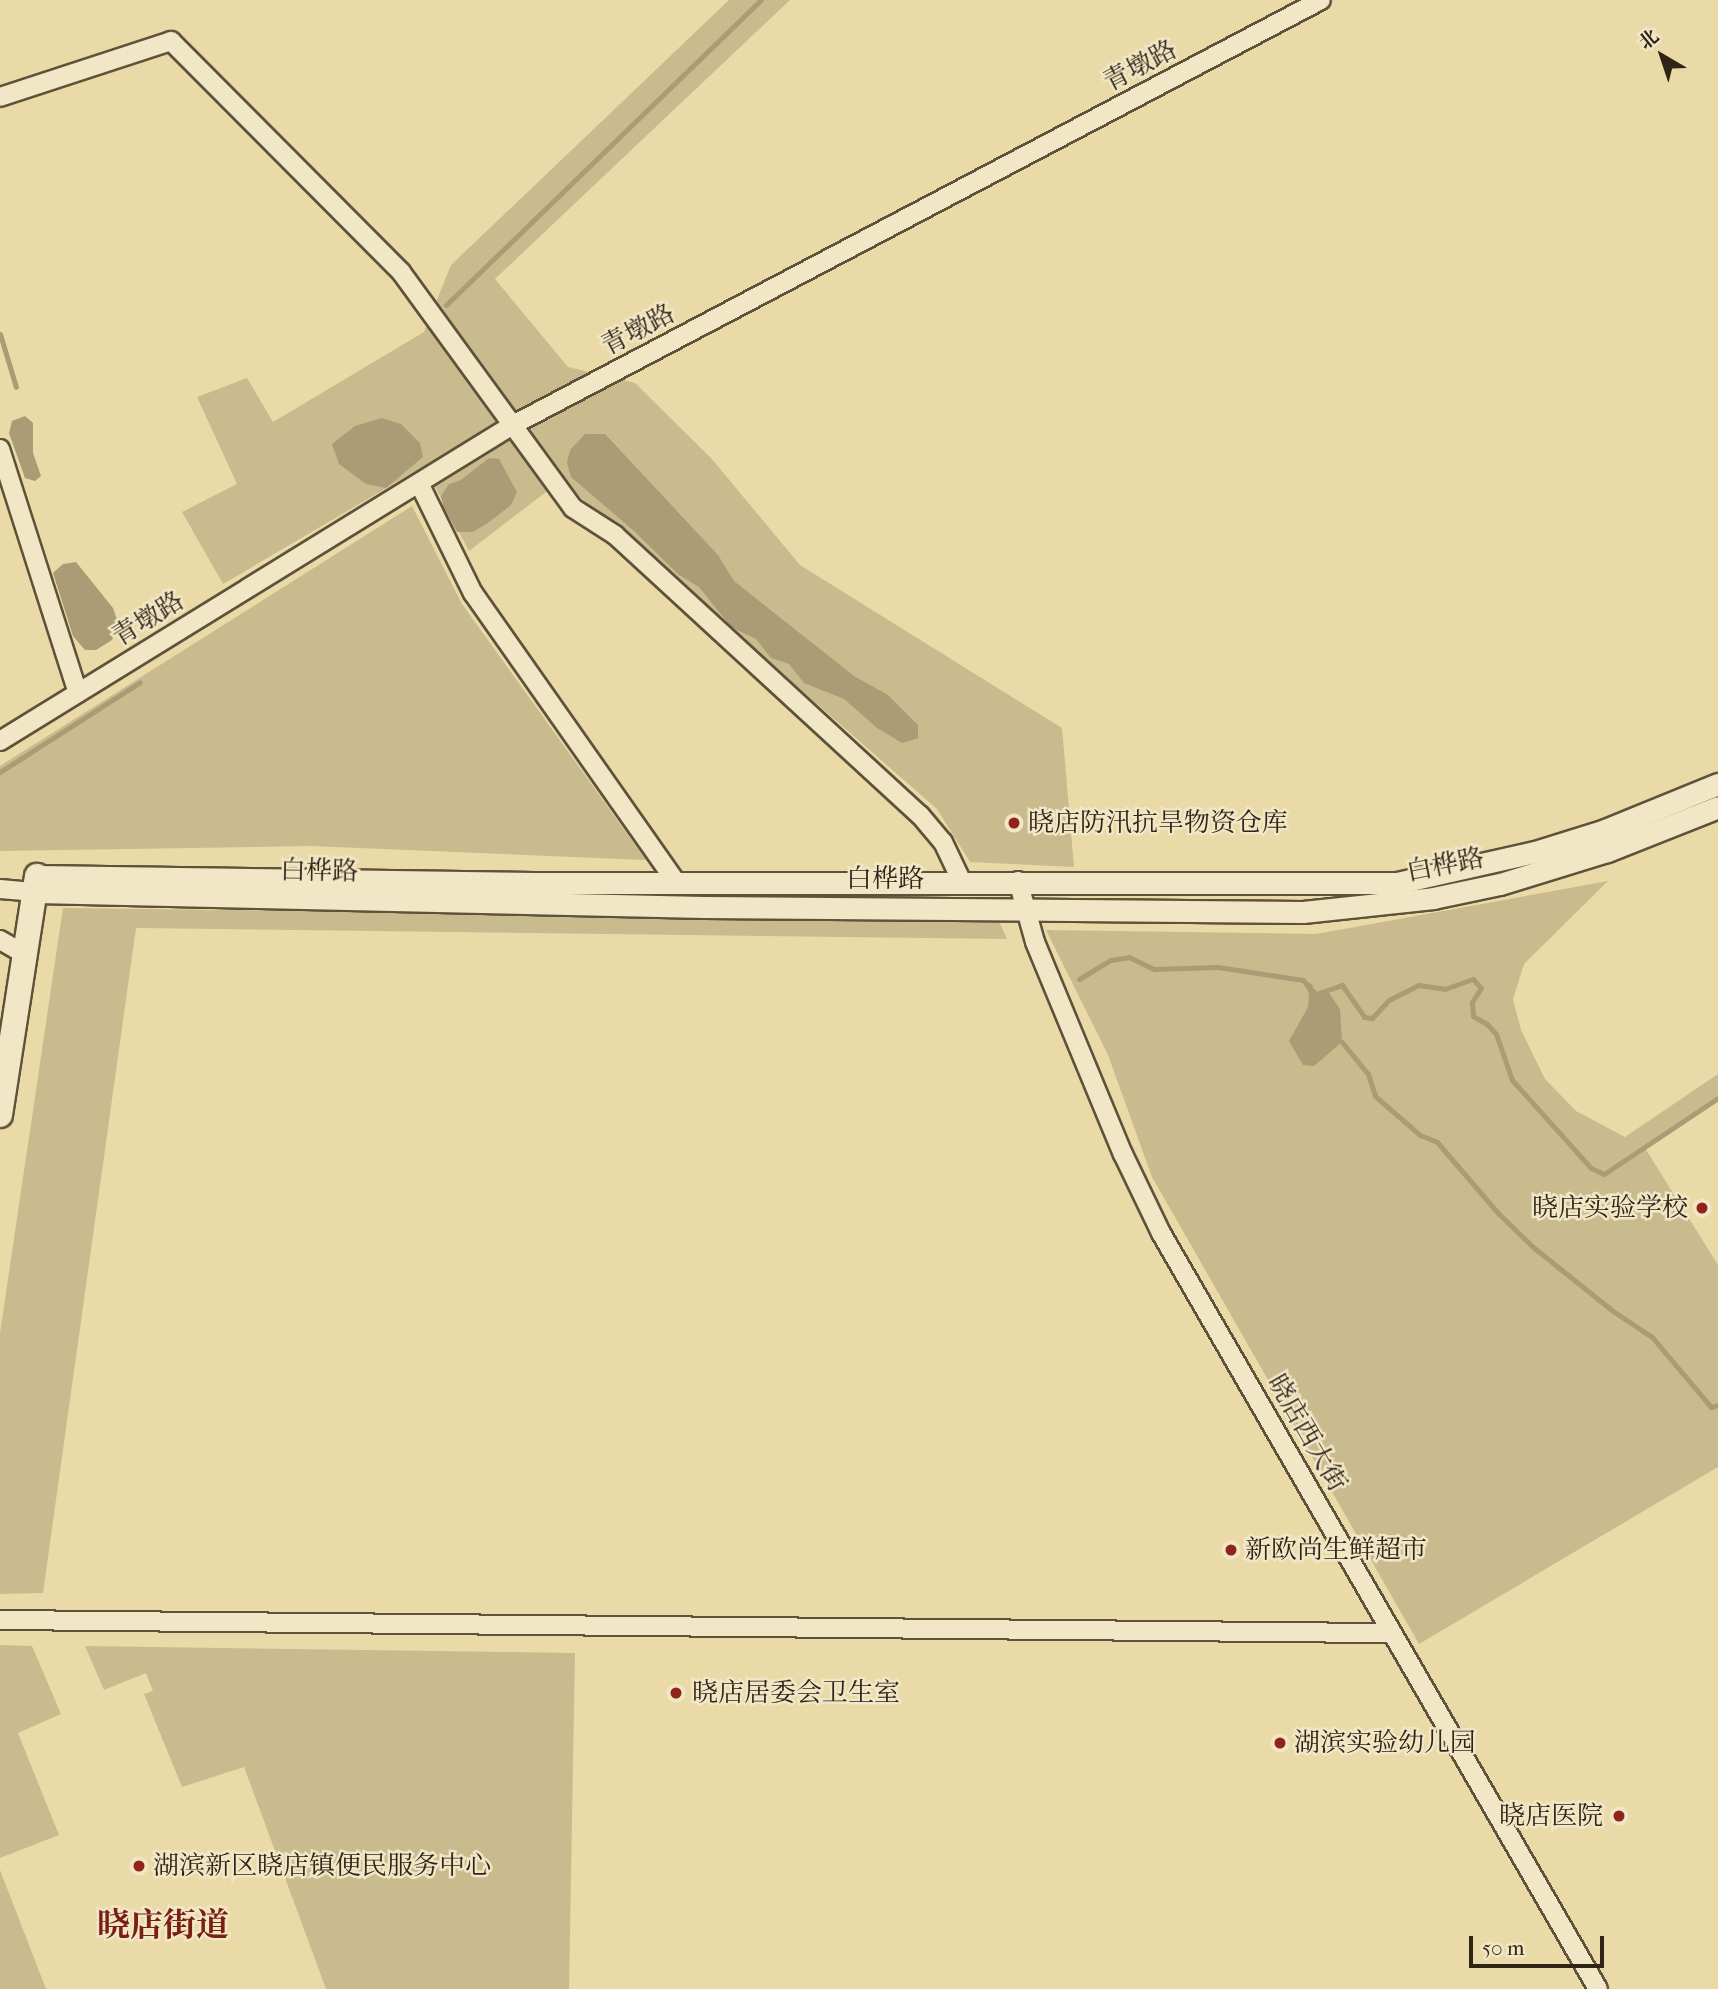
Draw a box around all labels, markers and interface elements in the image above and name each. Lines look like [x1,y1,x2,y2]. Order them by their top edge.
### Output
north arrow [1627,21,1697,91]
text: 北 [1634,25,1663,54]
street label: 青墩路 [1098,34,1182,98]
street label: 青墩路 [596,298,680,362]
street label: 青墩路 [107,585,189,653]
place label: 晓店防汛抗旱物资仓库 [1028,807,1288,839]
marker: 晓店防汛抗旱物资仓库 [1006,815,1022,831]
street label: 白桦路 [1404,842,1486,888]
street label: 白桦路 [280,855,358,887]
street label: 白桦路 [846,863,924,895]
place label: 晓店实验学校 [1532,1192,1688,1224]
marker: 晓店实验学校 [1694,1200,1710,1216]
street label: 晓店西大街 [1261,1369,1353,1497]
place label: 新欧尚生鲜超市 [1245,1534,1427,1566]
marker: 新欧尚生鲜超市 [1223,1542,1239,1558]
place label: 晓店居委会卫生室 [692,1677,900,1709]
marker: 晓店居委会卫生室 [666,1683,686,1703]
place label: 湖滨实验幼儿园 [1294,1727,1476,1759]
marker: 湖滨实验幼儿园 [1272,1735,1288,1751]
place label: 晓店医院 [1499,1800,1603,1832]
marker: 晓店医院 [1609,1806,1629,1826]
place label: 湖滨新区晓店镇便民服务中心 [153,1850,491,1882]
marker: 湖滨新区晓店镇便民服务中心 [131,1858,147,1874]
district label: 晓店街道 [97,1906,229,1946]
scale bar [1473,1923,1608,1967]
text: 50 m [1482,1936,1525,1960]

